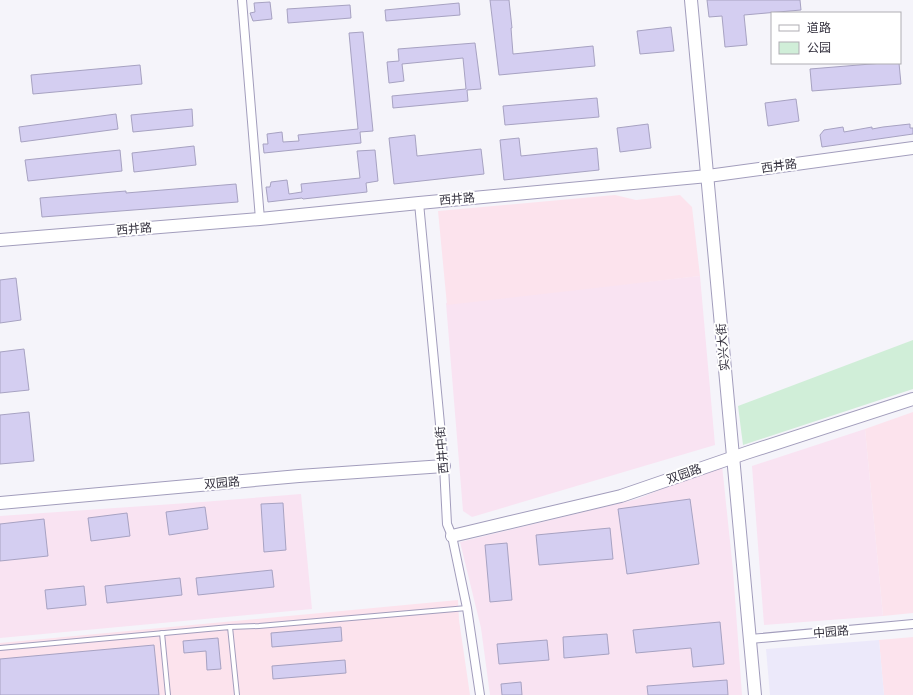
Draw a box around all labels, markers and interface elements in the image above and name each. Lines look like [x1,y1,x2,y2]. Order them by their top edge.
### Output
legend [771,12,901,64]
text: 道路 [807,21,831,35]
text: 公园 [807,41,831,55]
street label: 西井路 [760,157,798,175]
street label: 西井路 [438,190,476,208]
street label: 西井路 [115,220,153,238]
street label: 实兴大街 [714,322,732,372]
street label: 西井中街 [433,425,451,475]
street label: 双园路 [665,462,703,486]
street label: 双园路 [203,474,241,492]
street label: 中园路 [812,623,850,641]

